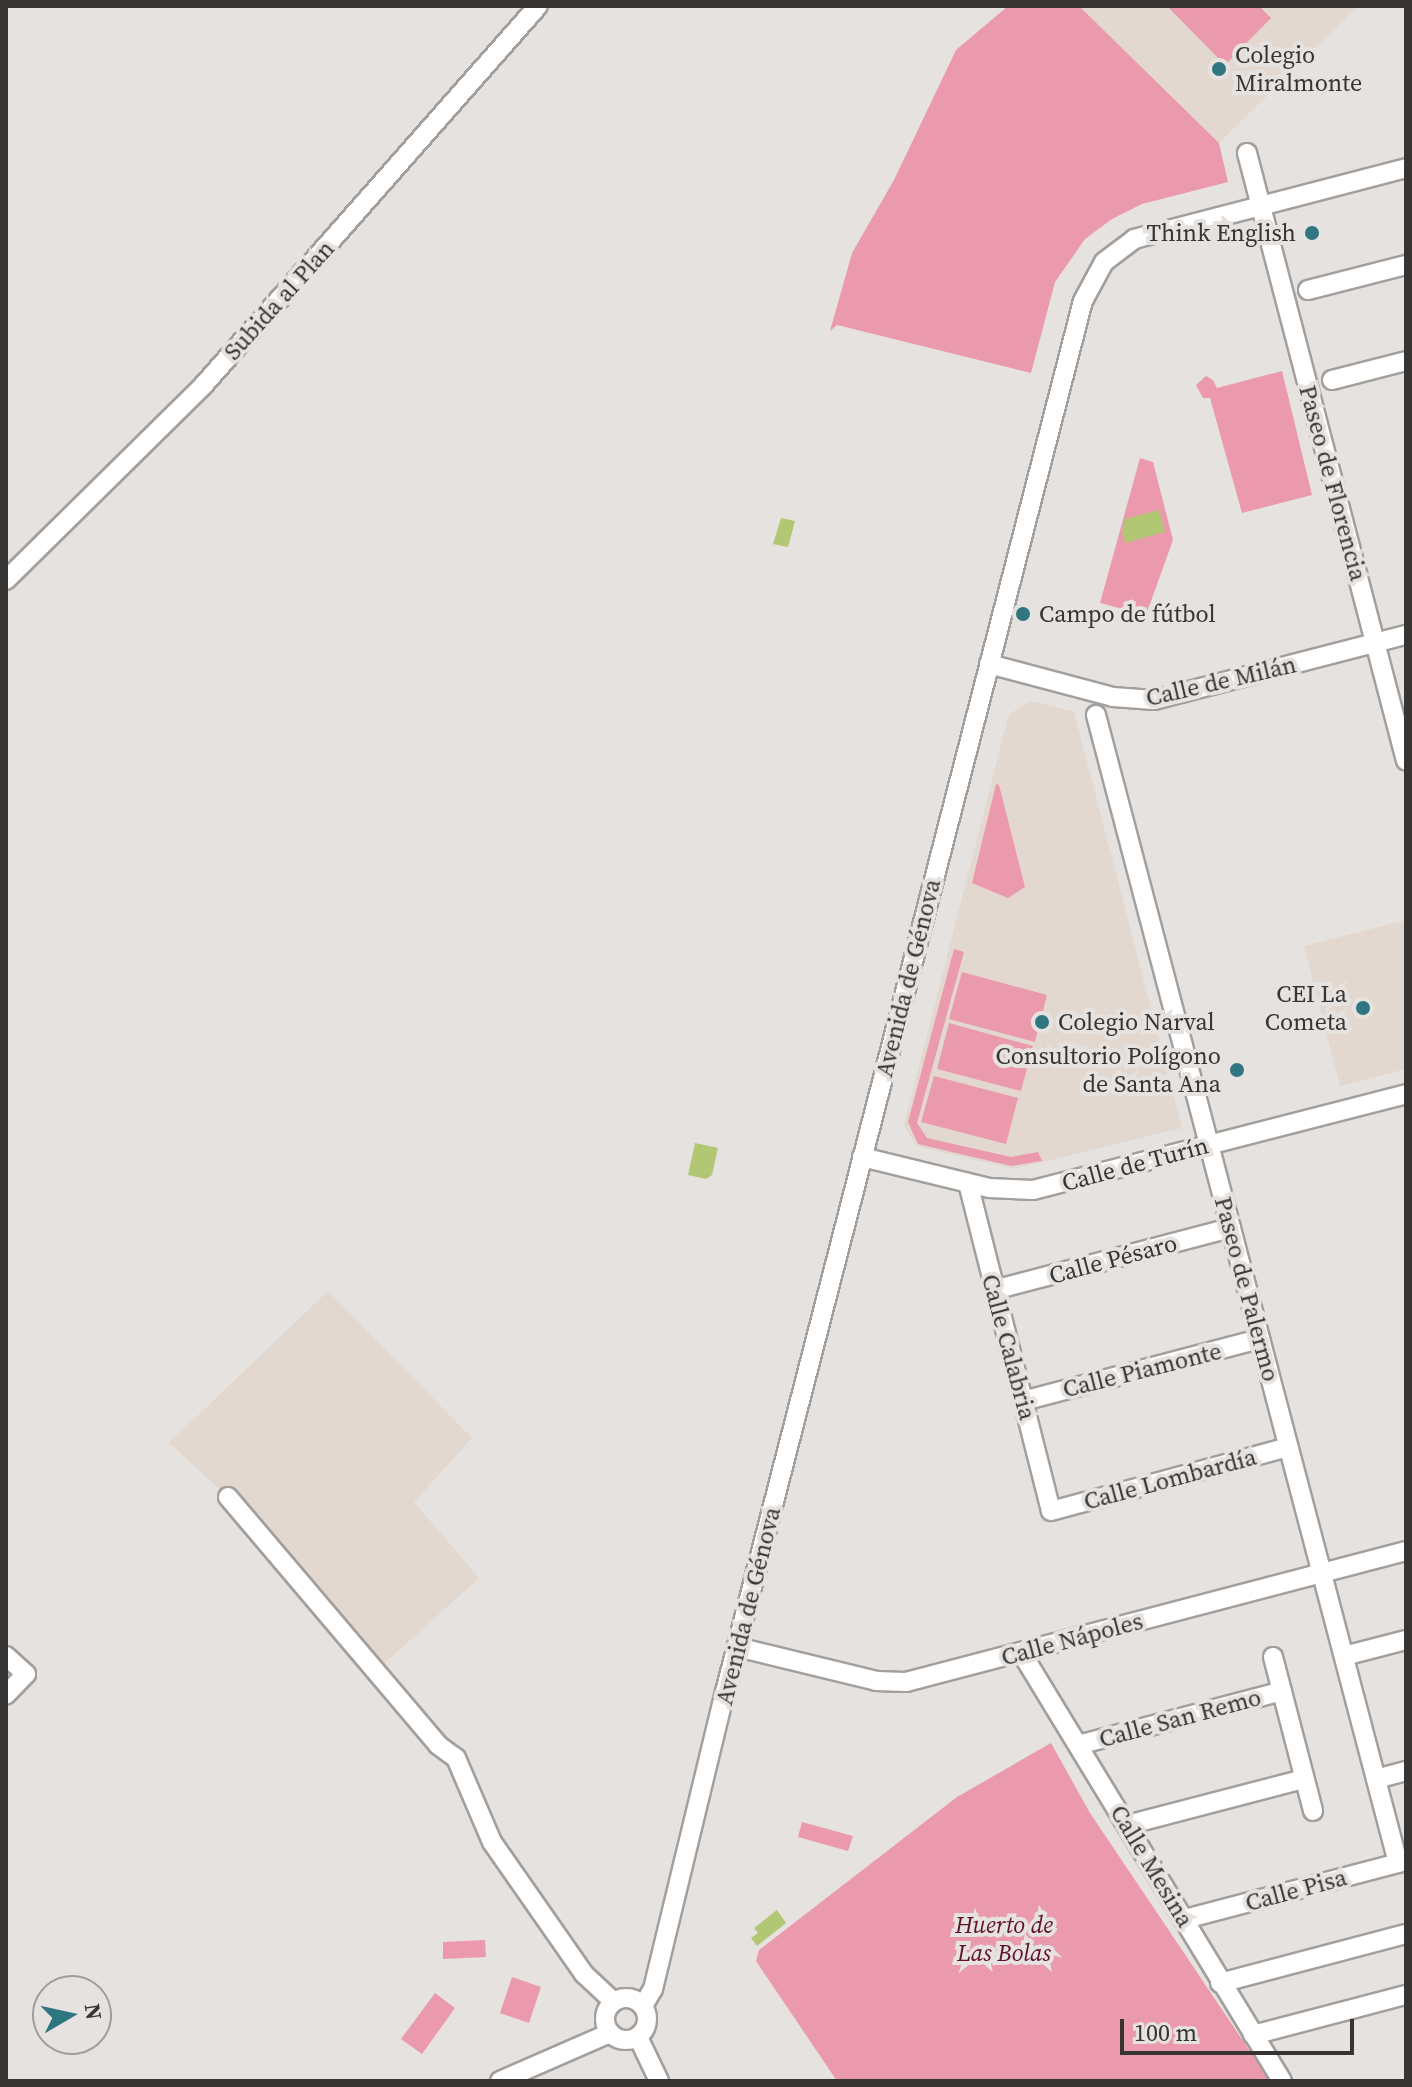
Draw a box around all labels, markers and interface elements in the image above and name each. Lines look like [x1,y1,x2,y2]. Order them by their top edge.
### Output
place label: Colegio Miralmonte [1235,41,1362,97]
marker: Colegio Miralmonte [1210,60,1228,78]
place label: Think English [1147,219,1296,247]
marker: Think English [1303,224,1321,242]
street label: Subida al Plan [218,234,340,366]
street label: Paseo de Florencia [1293,382,1373,584]
place label: Campo de fútbol [1039,600,1216,628]
marker: Campo de fútbol [1014,605,1032,623]
street label: Calle de Milán [1143,650,1299,712]
street label: Avenida de Génova [869,876,947,1080]
place label: CEI La Cometa [1265,980,1347,1036]
marker: CEI La Cometa [1354,999,1372,1017]
place label: Colegio Narval [1058,1008,1215,1036]
marker: Colegio Narval [1033,1013,1051,1031]
place label: Consultorio Polígono de Santa Ana [996,1042,1221,1098]
marker: Consultorio Polígono de Santa Ana [1228,1061,1246,1079]
street label: Calle de Turín [1058,1131,1212,1197]
street label: Paseo de Palermo [1209,1194,1285,1384]
street label: Calle Pésaro [1046,1228,1180,1290]
street label: Calle Calabria [976,1271,1042,1423]
street label: Calle Piamonte [1060,1336,1224,1404]
street label: Calle Lombardía [1081,1442,1259,1516]
street label: Avenida de Génova [709,1504,787,1708]
street label: Calle Nápoles [998,1606,1146,1672]
street label: Calle San Remo [1096,1683,1264,1753]
street label: Calle Mesina [1104,1800,1200,1932]
street label: Calle Pisa [1242,1863,1350,1917]
park label: Huerto de Las Bolas [955,1911,1053,1967]
north arrow [32,1975,112,2055]
text: N [78,2001,110,2022]
scale bar [1124,2003,1358,2053]
text: 100 m [1134,2016,1197,2049]

